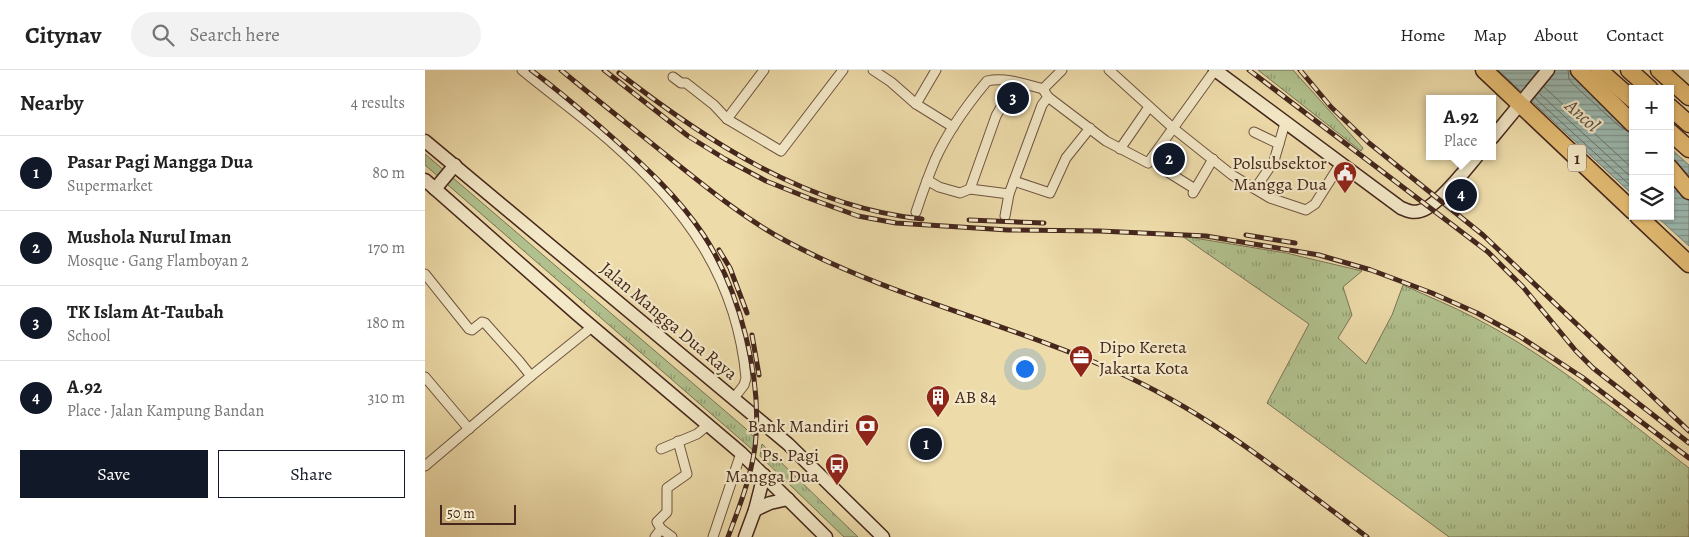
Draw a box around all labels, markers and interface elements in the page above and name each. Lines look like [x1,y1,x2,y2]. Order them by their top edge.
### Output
search box [131,12,481,57]
text: Citynav [25,19,101,51]
icon: search [149,21,177,49]
text: Search here [189,22,280,48]
text: Home [1400,23,1445,47]
text: Map [1473,23,1506,47]
text: About [1534,23,1578,47]
text: Contact [1606,23,1664,47]
pin: 3 [997,79,1029,117]
map controls [1629,85,1674,220]
button: + [1629,85,1674,130]
text: Nearby [20,89,83,117]
text: 4 results [351,92,405,114]
water label: Ancol [1559,93,1605,138]
popup [1426,95,1496,160]
text: A.92 [1443,104,1479,130]
text: Place [1443,130,1477,152]
button: − [1629,130,1674,175]
pin: 2 [1153,140,1185,178]
road number: 1 [1568,145,1586,172]
text: Pasar Pagi Mangga Dua [67,149,253,175]
place label: Polsubsektor Mangga Dua [1232,151,1328,196]
public building icon: Polsubsektor Mangga Dua [1332,160,1358,194]
text: 1 [33,162,39,184]
text: 80 m [372,162,405,184]
text: Supermarket [67,175,153,197]
button: layers [1629,175,1674,220]
pin: 4 [1445,176,1477,214]
text: Mushola Nurul Iman [67,224,232,250]
text: 2 [32,237,40,259]
text: 170 m [368,237,405,259]
text: Mosque · Gang Flamboyan 2 [67,250,249,272]
street label: Jalan Mangga Dua Raya [595,256,743,386]
text: TK Islam At-Taubah [67,299,224,325]
text: 3 [33,312,39,334]
text: 180 m [367,312,405,334]
text: School [67,325,110,347]
place label: Dipo Kereta Jakarta Kota [1099,335,1189,380]
office icon: Dipo Kereta Jakarta Kota [1068,344,1094,378]
your location [1012,356,1038,382]
text: A.92 [67,374,102,400]
building icon: AB 84 [925,384,951,418]
place label: AB 84 [954,385,997,409]
text: 4 [32,387,40,409]
text: 310 m [368,387,405,409]
text: Place · Jalan Kampung Bandan [67,400,264,422]
bank icon: Bank Mandiri [854,413,880,447]
place label: Bank Mandiri [747,414,849,438]
pin: 1 [910,425,942,463]
place label: Ps. Pagi Mangga Dua [725,443,820,488]
button: Save [20,450,208,498]
button: Share [218,450,405,498]
bus stop icon: Ps. Pagi Mangga Dua [824,452,850,486]
scale bar [440,502,516,525]
text: 50 m [447,504,475,523]

